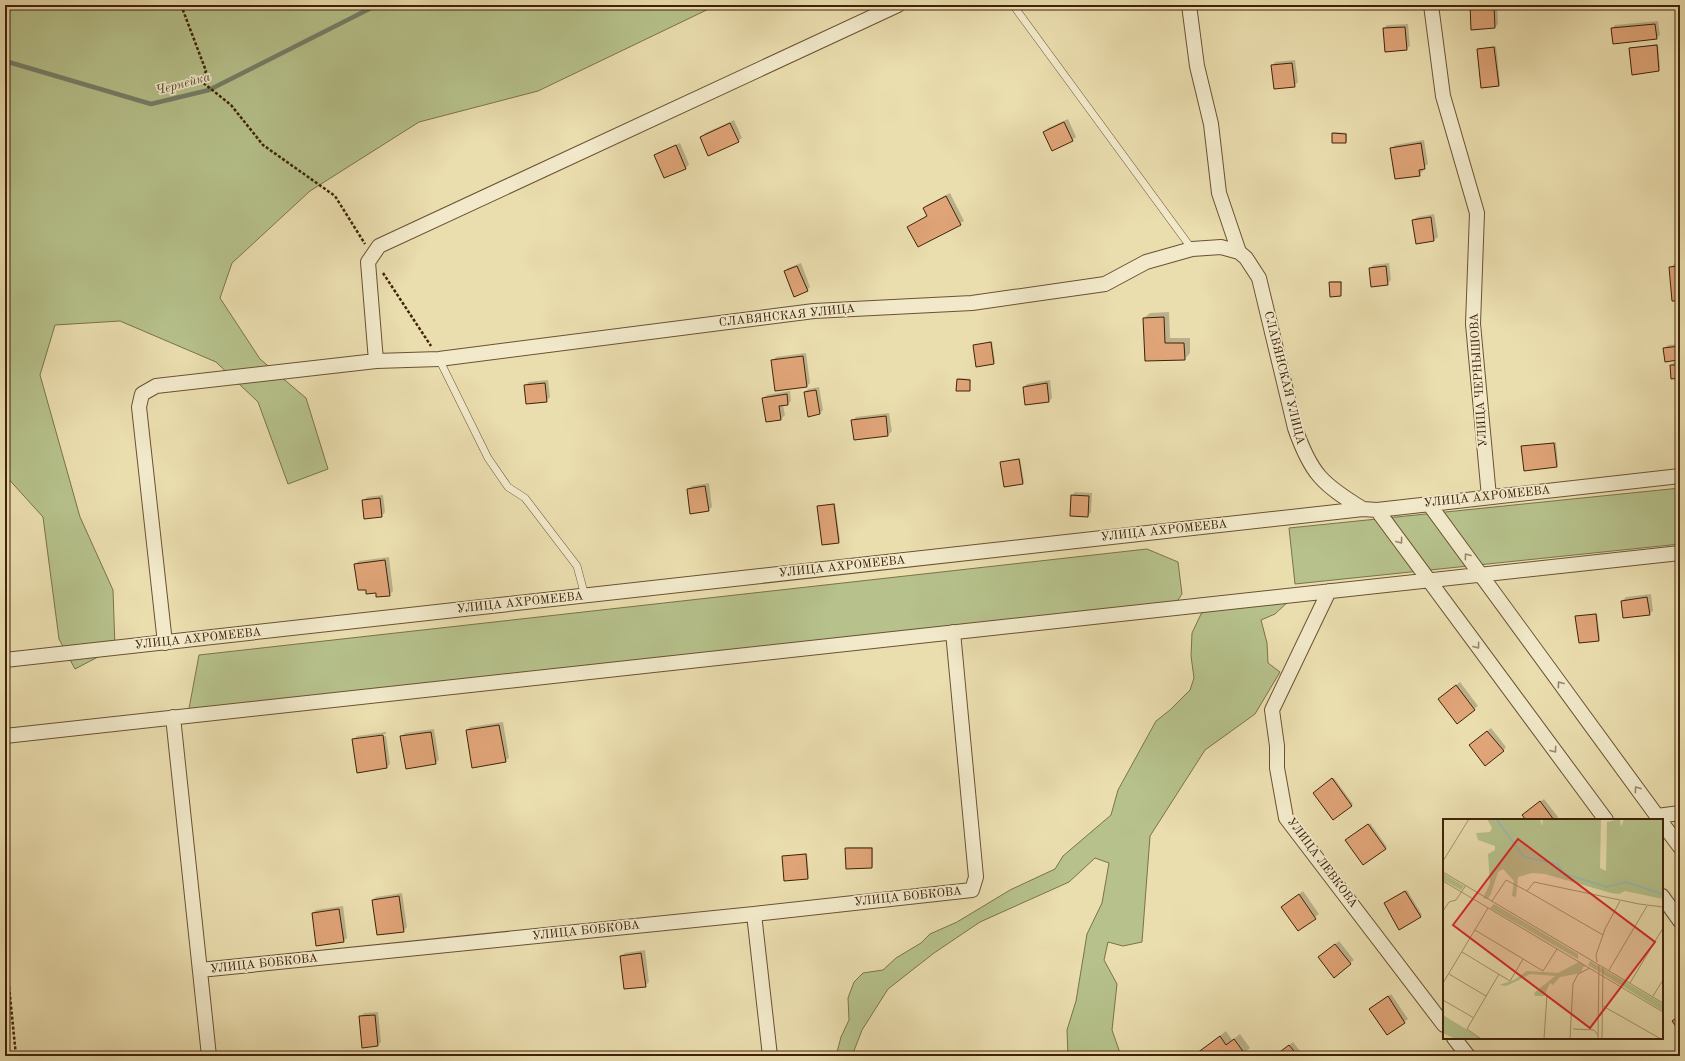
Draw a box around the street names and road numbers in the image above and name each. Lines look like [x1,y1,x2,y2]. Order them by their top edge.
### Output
street label: СЛАВЯНСКАЯ УЛИЦА [718,303,856,329]
street label: СЛАВЯНСКАЯ УЛИЦА [1262,310,1306,446]
street label: УЛИЦА ЧЕРНЫШОВА [1468,313,1490,447]
street label: УЛИЦА АХРОМЕЕВА [1423,484,1551,510]
street label: УЛИЦА АХРОМЕЕВА [1100,518,1228,544]
street label: УЛИЦА АХРОМЕЕВА [778,554,906,580]
street label: УЛИЦА АХРОМЕЕВА [456,590,584,616]
street label: УЛИЦА АХРОМЕЕВА [134,626,262,652]
street label: УЛИЦА ЛЕВКОВА [1284,816,1360,910]
street label: УЛИЦА БОБКОВА [853,885,963,909]
street label: УЛИЦА БОБКОВА [531,919,641,943]
street label: УЛИЦА БОБКОВА [209,952,319,976]

